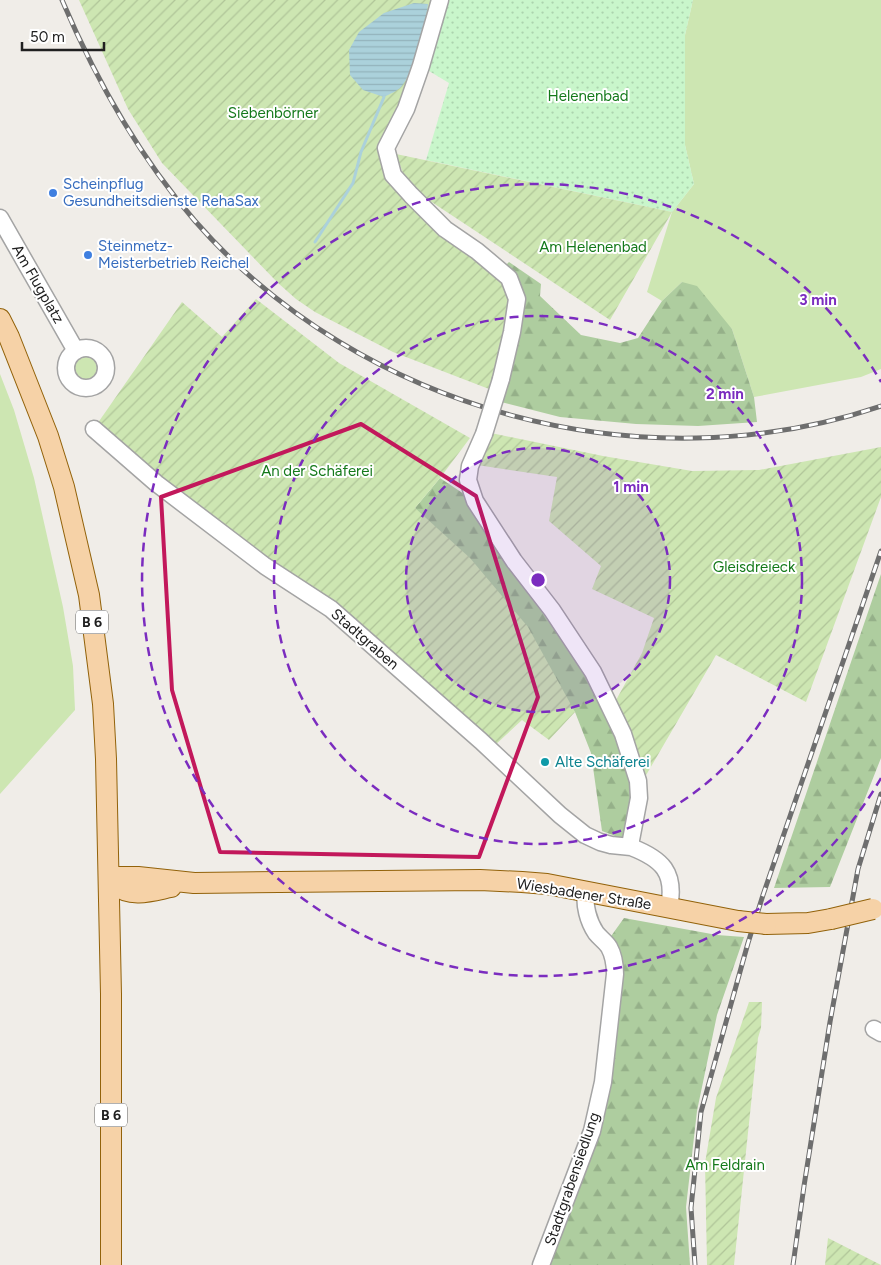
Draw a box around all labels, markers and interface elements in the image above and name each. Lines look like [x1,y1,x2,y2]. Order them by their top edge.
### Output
scale bar [22,20,105,52]
text: 50 m [30,28,65,46]
park label: Helenenbad [547,87,629,105]
park label: Siebenbörner [228,104,318,122]
place label: Scheinpflug Gesundheitsdienste RehaSax [63,175,259,210]
marker: Scheinpflug Gesundheitsdienste RehaSax [47,187,59,199]
place label: Steinmetz- Meisterbetrieb Reichel [98,237,249,272]
park label: Am Helenenbad [539,238,647,256]
street label: Am Flugplatz [8,241,68,327]
marker: Steinmetz- Meisterbetrieb Reichel [82,249,94,261]
text: 3 min [799,291,837,309]
text: 2 min [706,385,744,403]
park label: An der Schäferei [261,462,373,480]
text: 1 min [613,478,649,496]
park label: Gleisdreieck [713,558,796,576]
centre of rings [529,571,547,589]
street label: Stadtgraben [327,605,403,673]
road number: B 6 [76,610,108,634]
place label: Alte Schäferei [555,753,650,771]
marker: Alte Schäferei [539,756,551,768]
street label: Wiesbadener Straße [515,874,653,914]
road number: B 6 [95,1104,127,1126]
street label: Stadtgrabensiedlung [541,1110,603,1248]
park label: Am Feldrain [685,1156,765,1174]

